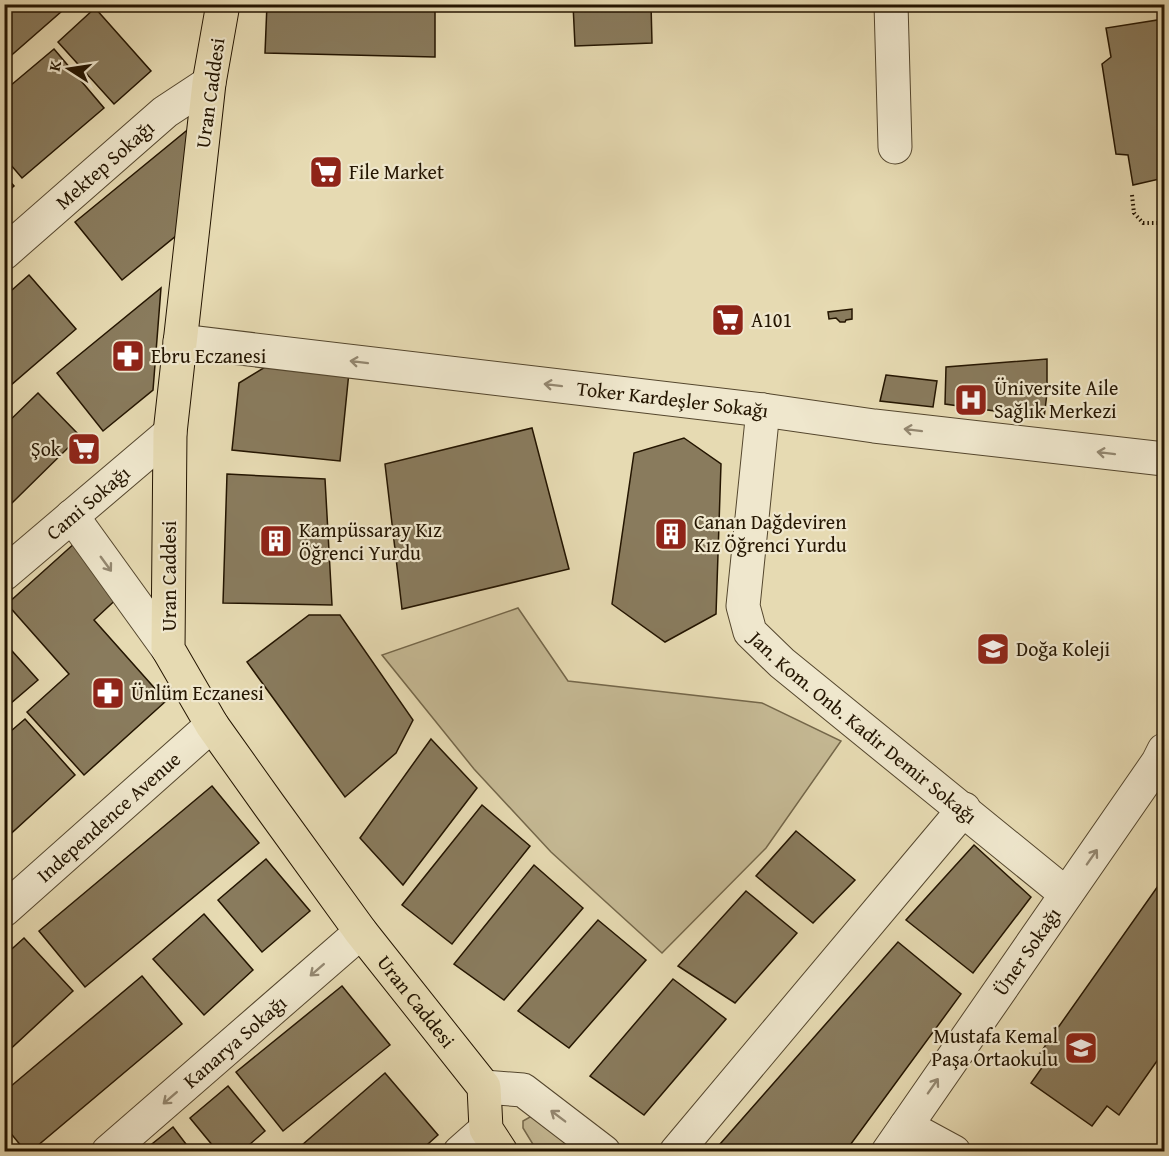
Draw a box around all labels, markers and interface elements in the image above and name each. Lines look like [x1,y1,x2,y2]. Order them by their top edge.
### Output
street label: Uran Caddesi [187,36,232,150]
north arrow [39,39,99,99]
text: K [42,58,67,73]
street label: Mektep Sokağı [49,113,160,216]
supermarket icon: File Market [308,154,344,190]
place label: File Market [349,157,444,186]
supermarket icon: A101 [710,302,746,338]
place label: A101 [751,305,792,334]
pharmacy icon: Ebru Eczanesi [110,338,146,374]
place label: Ebru Eczanesi [151,341,267,370]
one-way arrow [349,356,369,367]
street label: Toker Kardeşler Sokağı [575,373,771,425]
place label: Üniversite Aile Sağlık Merkezi [994,373,1118,425]
one-way arrow [543,379,563,390]
hospital icon: Üniversite Aile Sağlık Merkezi [953,382,989,418]
one-way arrow [903,424,923,435]
supermarket icon: Şok [66,431,102,467]
place label: Şok [31,434,62,463]
one-way arrow [1097,447,1117,458]
street label: Cami Sokağı [39,458,136,546]
place label: Canan Dağdeviren Kız Öğrenci Yurdu [694,507,847,559]
place label: Kampüssaray Kız Öğrenci Yurdu [299,515,442,567]
building icon: Canan Dağdeviren Kız Öğrenci Yurdu [653,516,689,552]
street label: Uran Caddesi [154,520,183,631]
building icon: Kampüssaray Kız Öğrenci Yurdu [258,523,294,559]
one-way arrow [100,555,112,571]
street label: Jan. Kom. Onb. Kadir Demir Sokağı [741,622,984,830]
school or university icon: Doğa Koleji [975,631,1011,667]
place label: Doğa Koleji [1016,634,1111,663]
pharmacy icon: Ünlüm Eczanesi [90,675,126,711]
place label: Ünlüm Eczanesi [131,678,264,707]
street label: Independence Avenue [30,744,187,889]
one-way arrow [1086,849,1098,865]
street label: Üner Sokağı [986,901,1068,1001]
street label: Uran Caddesi [371,949,463,1054]
one-way arrow [309,964,325,977]
street label: Kanarya Sokağı [176,988,293,1095]
place label: Mustafa Kemal Paşa Ortaokulu [931,1021,1058,1073]
school or university icon: Mustafa Kemal Paşa Ortaokulu [1063,1030,1099,1066]
one-way arrow [927,1079,939,1095]
one-way arrow [163,1091,178,1105]
one-way arrow [550,1110,566,1123]

